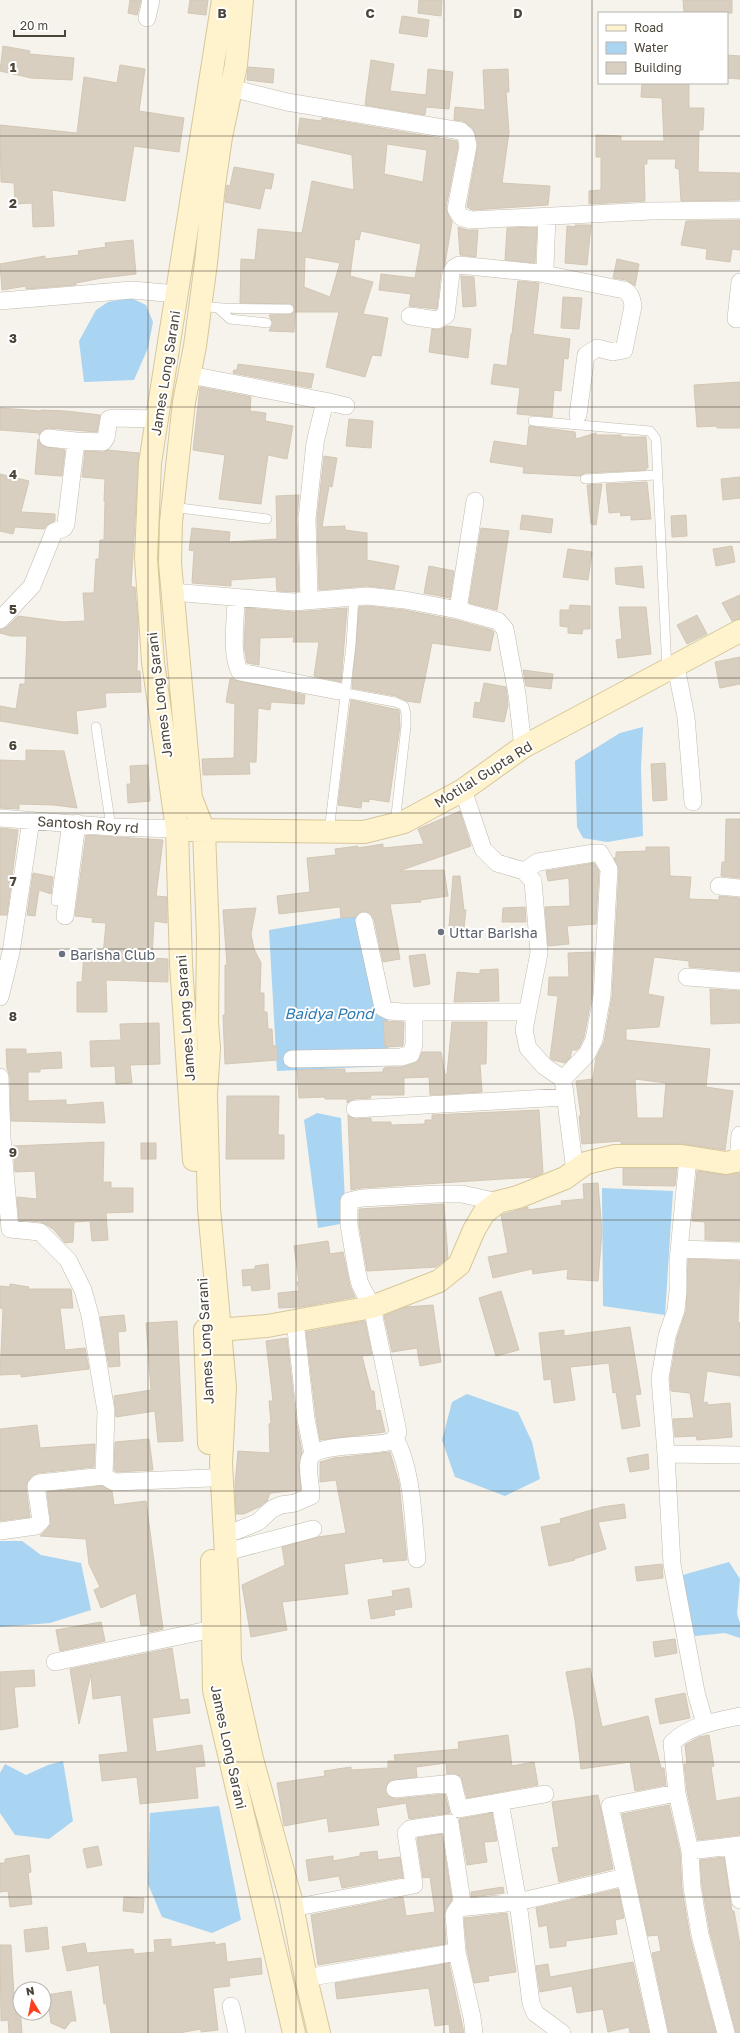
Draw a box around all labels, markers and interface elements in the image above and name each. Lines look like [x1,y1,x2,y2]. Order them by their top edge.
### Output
text: B [217,5,227,21]
text: C [365,5,375,21]
text: D [513,5,523,21]
scale bar [14,12,65,38]
legend [598,12,728,84]
text: 20 m [20,18,48,33]
text: Road [634,20,663,35]
text: Water [634,40,668,55]
text: 1 [10,59,17,75]
text: Building [634,60,682,75]
text: 2 [9,195,17,211]
street label: James Long Sarani [147,309,183,437]
text: 3 [9,330,17,346]
text: 4 [9,466,17,482]
text: 5 [9,601,17,617]
street label: James Long Sarani [143,631,175,759]
text: 6 [9,737,17,753]
street label: Motilal Gupta Rd [431,737,535,811]
street label: Santosh Roy rd [37,812,139,836]
text: 7 [9,873,17,889]
place label: Uttar Barisha [449,924,538,941]
marker: Uttar Barisha [436,927,446,937]
place label: Barisha Club [70,946,155,963]
marker: Barisha Club [57,949,67,959]
street label: James Long Sarani [172,954,198,1082]
water label: Baidya Pond [284,1004,375,1023]
text: 8 [9,1008,17,1024]
text: 9 [9,1144,17,1160]
street label: James Long Sarani [193,1277,217,1405]
street label: James Long Sarani [208,1683,250,1811]
north arrow [12,1981,52,2021]
text: N [25,1984,35,1998]

